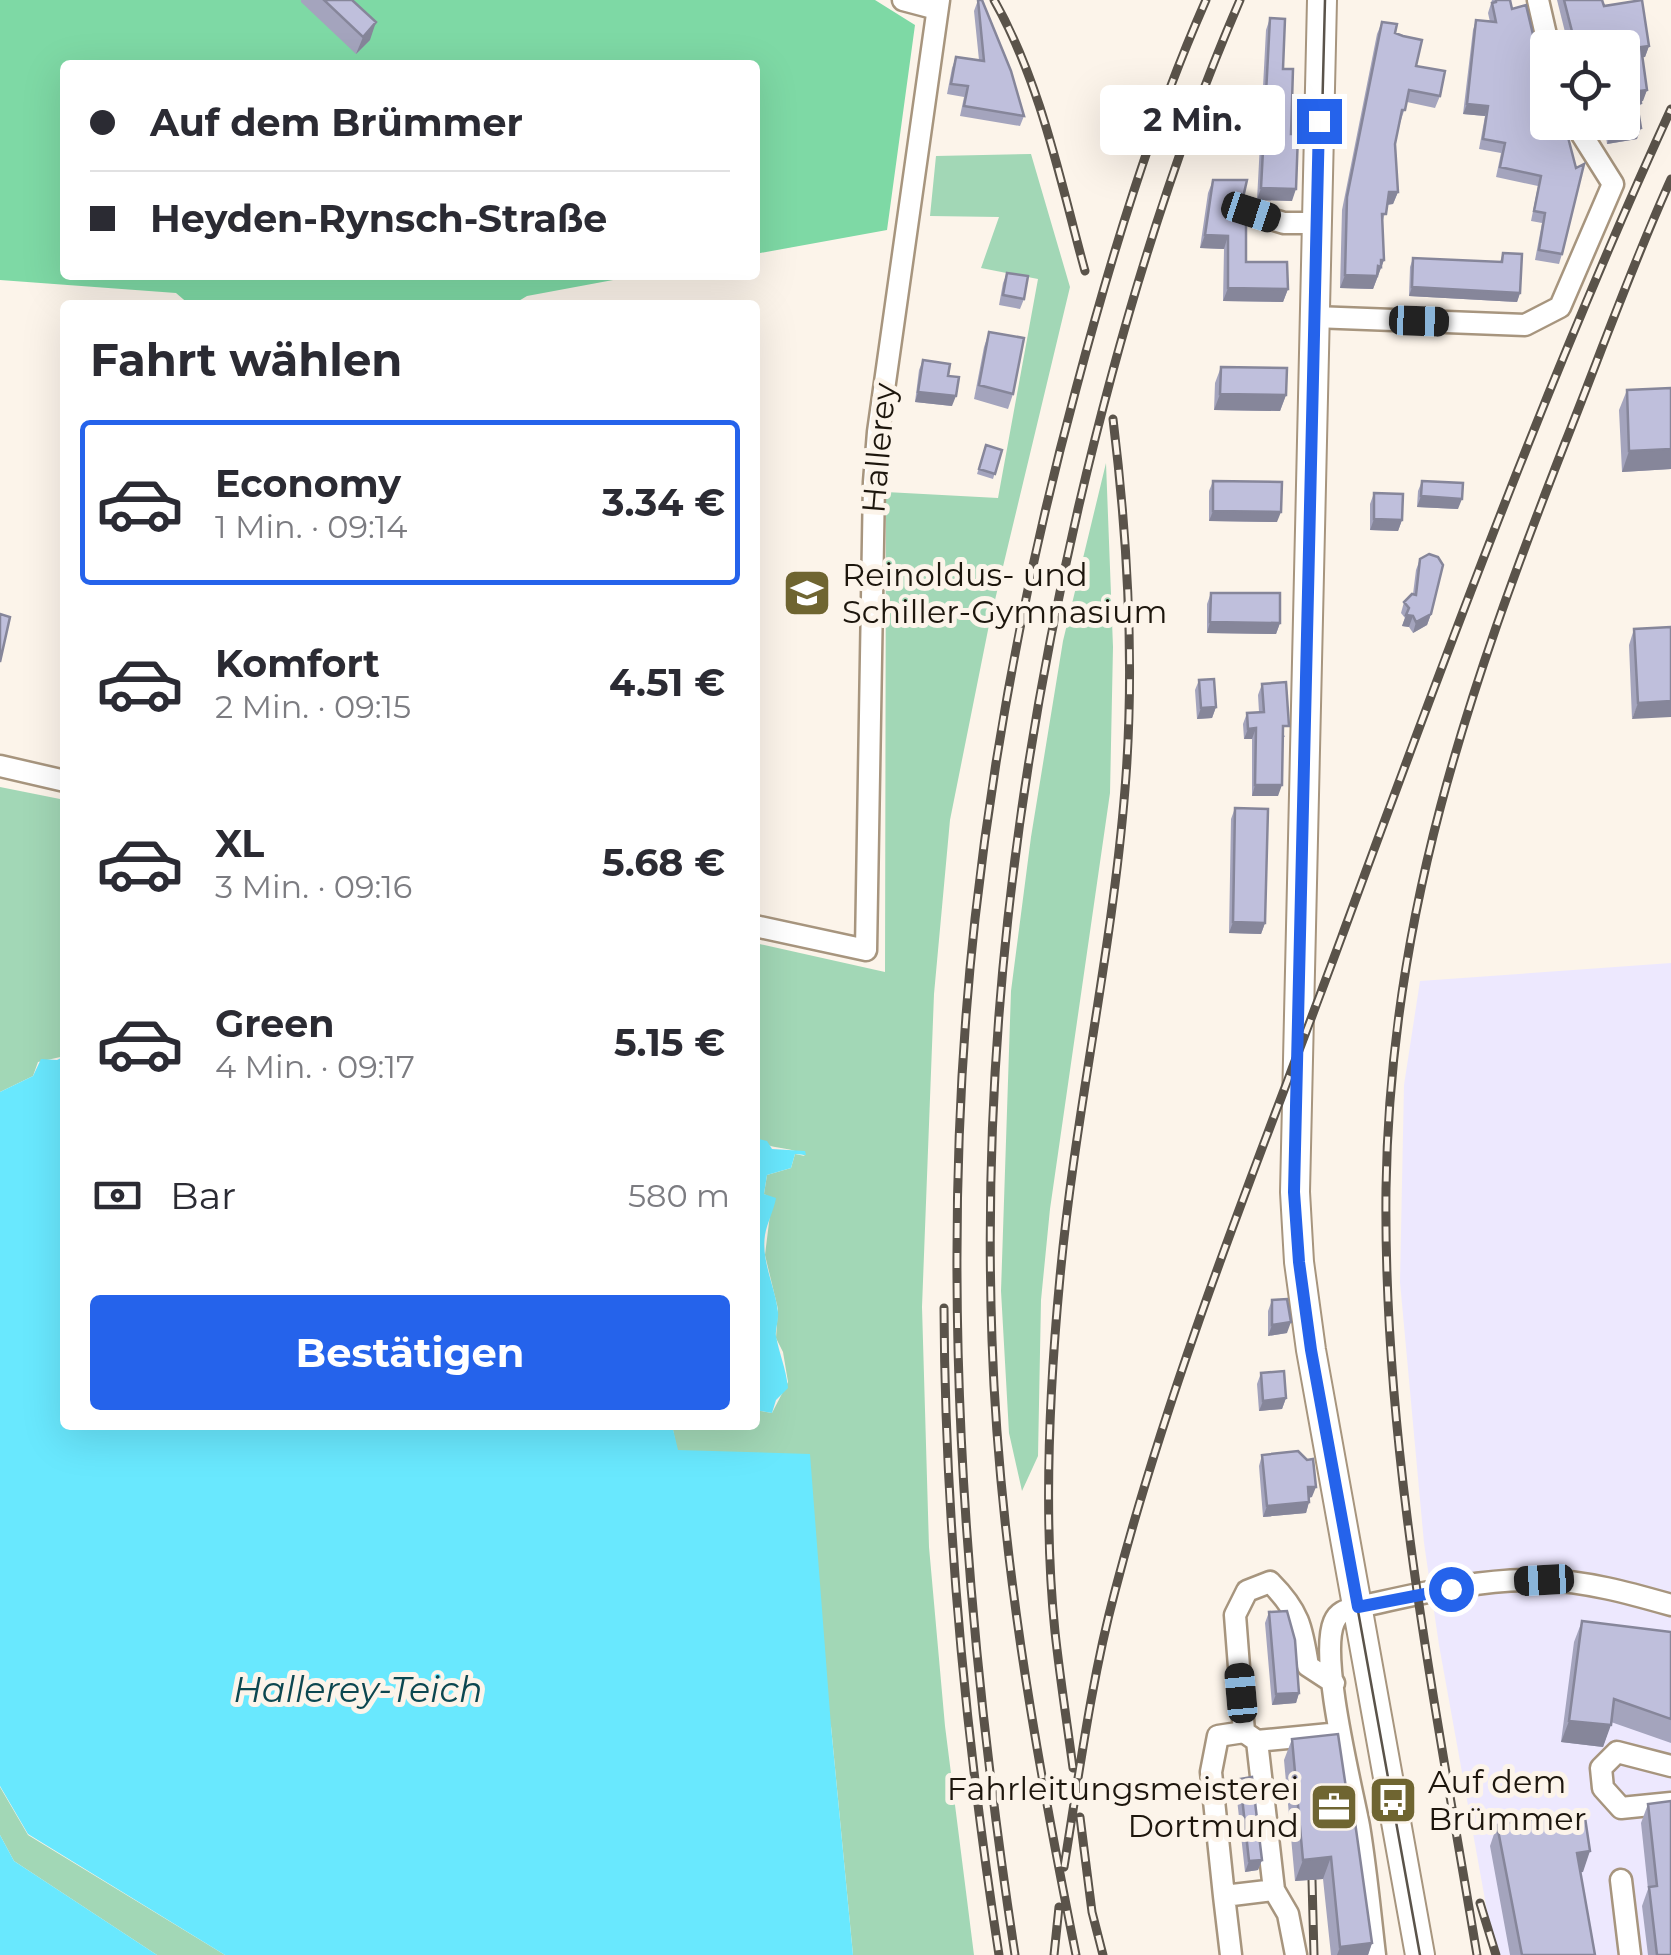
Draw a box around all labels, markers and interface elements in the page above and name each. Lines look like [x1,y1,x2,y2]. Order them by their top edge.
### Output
map controls [1530,30,1640,140]
button: locate [1530,30,1640,140]
callout: 2 Min. [1099,86,1284,156]
text: Auf dem Brümmer [150,99,523,146]
route end [1297,99,1342,144]
text: 2 Min. [1143,100,1242,139]
car [1218,188,1284,236]
text: Heyden-Rynsch-Straße [150,195,607,242]
car [1388,305,1450,337]
text: Fahrt wählen [90,332,402,387]
street label: Hallerey [853,381,904,515]
icon: car [95,458,185,548]
text: Economy [215,460,401,507]
text: 3.34 € [602,479,725,526]
text: 1 Min. · 09:14 [215,507,408,546]
place label: Reinoldus- und Schiller-Gymnasium [842,555,1167,631]
school or university icon: Reinoldus- und Schiller-Gymnasium [781,567,833,619]
icon: car [95,638,185,728]
text: Komfort [215,640,380,687]
text: 4.51 € [609,659,725,706]
text: 2 Min. · 09:15 [215,687,411,726]
icon: car [95,818,185,908]
text: XL [215,820,264,867]
text: 5.68 € [602,839,725,886]
text: 3 Min. · 09:16 [215,867,412,906]
icon: car [95,998,185,1088]
text: Green [215,1000,335,1047]
text: 5.15 € [614,1019,725,1066]
text: 4 Min. · 09:17 [215,1047,415,1086]
icon: cash [90,1168,145,1223]
text: Bar [170,1172,236,1219]
text: 580 m [628,1176,730,1215]
button: Bestätigen [90,1295,730,1410]
car [1513,1563,1575,1597]
route start [1429,1567,1474,1612]
car [1223,1662,1259,1724]
water label: Hallerey-Teich [233,1668,483,1711]
place label: Auf dem Brümmer [1428,1762,1587,1838]
place label: Fahrleitungsmeisterei Dortmund [947,1769,1299,1845]
bus stop icon: Auf dem Brümmer [1367,1774,1419,1826]
office icon: Fahrleitungsmeisterei Dortmund [1308,1781,1360,1833]

